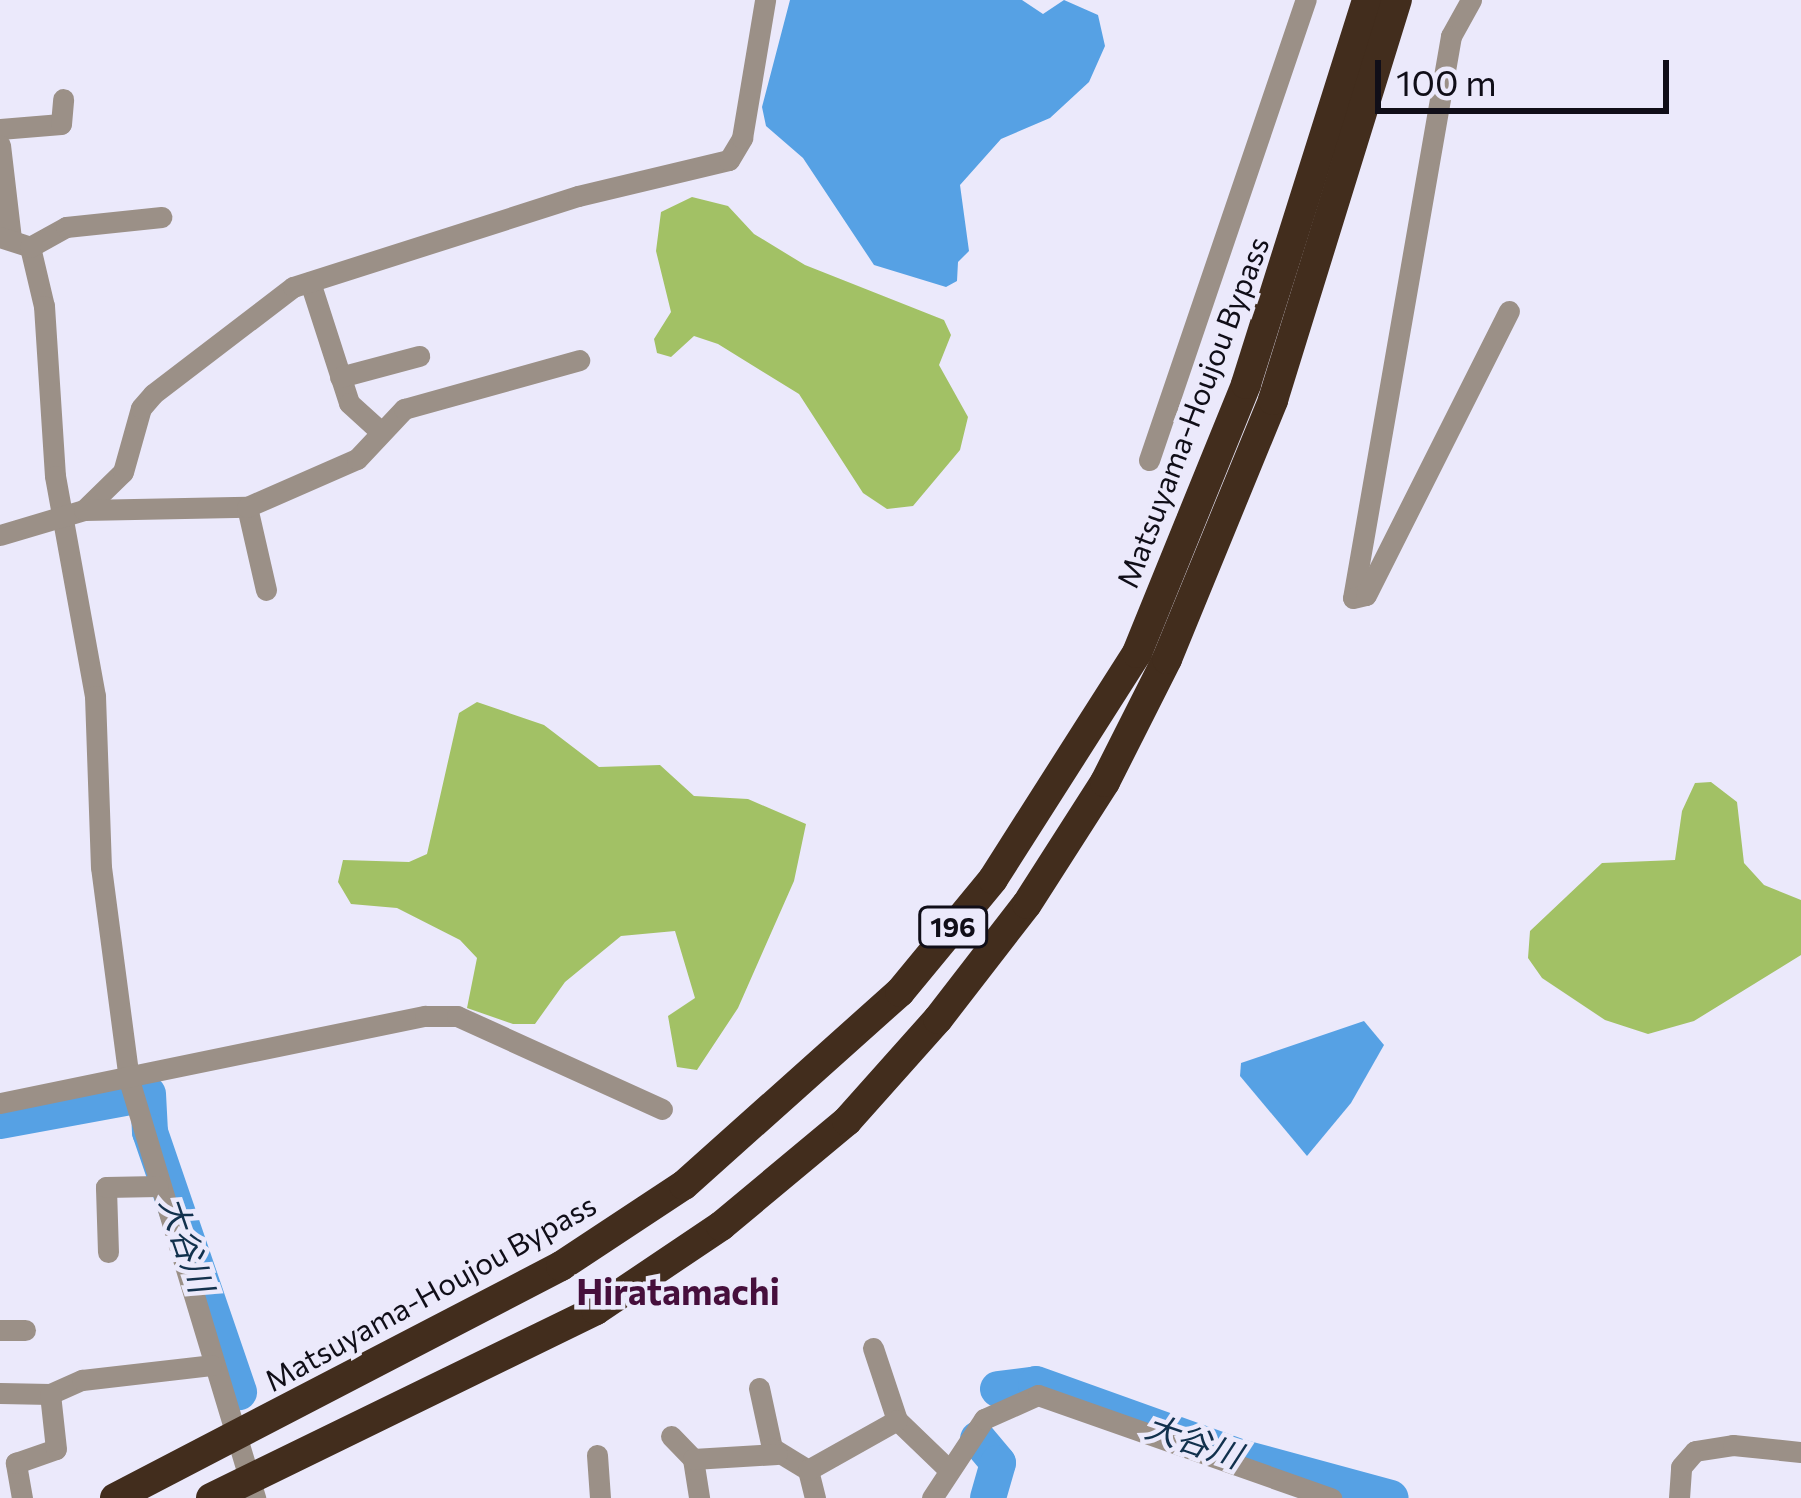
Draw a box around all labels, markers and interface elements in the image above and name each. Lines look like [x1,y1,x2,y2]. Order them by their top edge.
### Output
scale bar [1381,36,1675,110]
text: 100 m [1396,59,1497,103]
street label: Matsuyama-Houjou Bypass [1108,231,1276,593]
road number: 196 [917,906,989,948]
street label: Matsuyama-Houjou Bypass [258,1186,602,1398]
water label: 大谷川 [153,1191,223,1297]
district label: Hiratamachi [576,1269,780,1313]
water label: 大谷川 [1141,1405,1247,1475]

